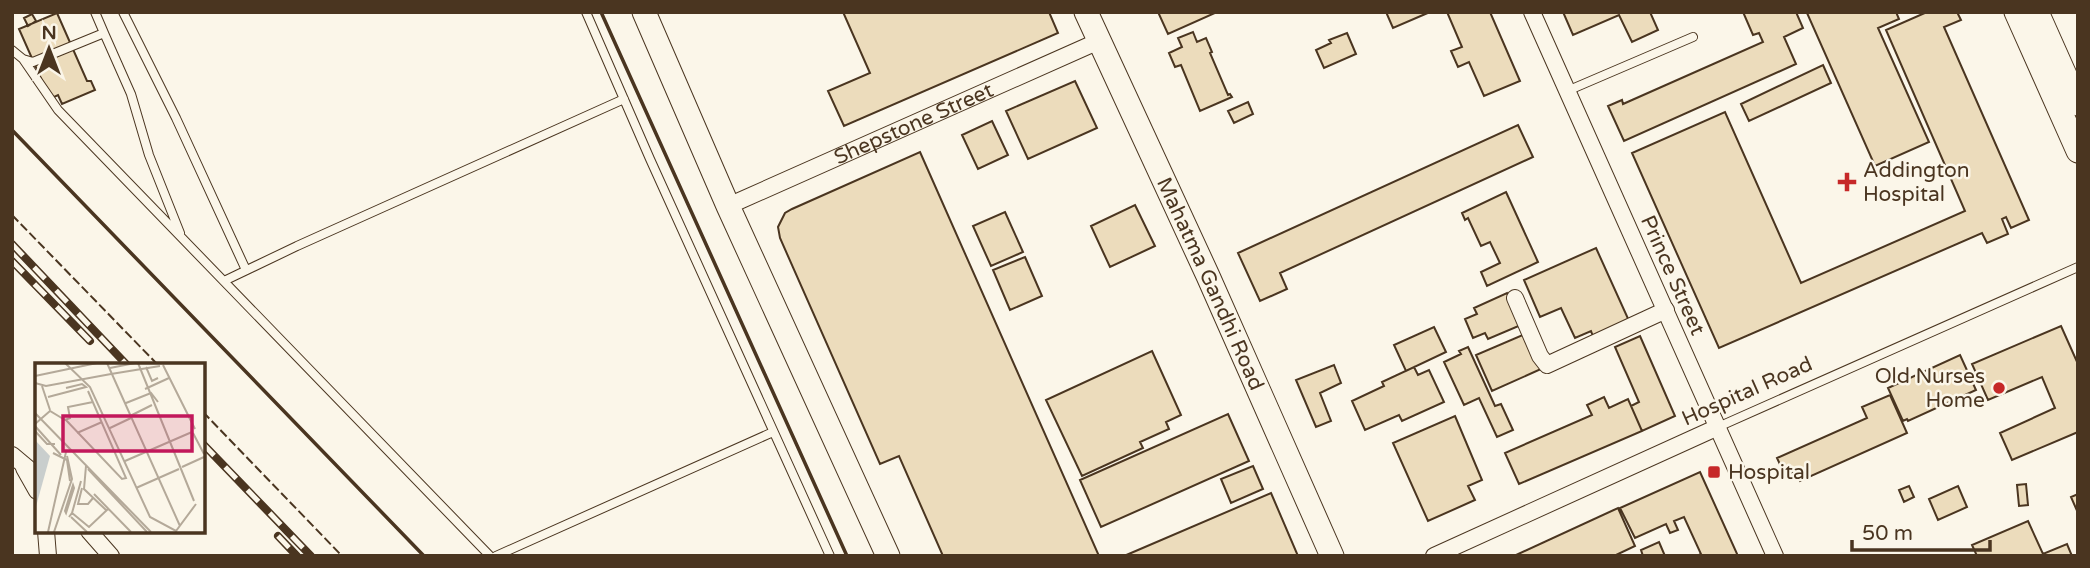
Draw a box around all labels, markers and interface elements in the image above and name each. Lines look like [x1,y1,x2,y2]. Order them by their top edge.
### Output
north arrow [14,14,84,84]
text: N [41,22,57,44]
street label: Shepstone Street [830,78,997,170]
place label: Addington Hospital [1863,158,1970,207]
marker: Addington Hospital [1837,172,1857,192]
street label: Mahatma Gandhi Road [1151,173,1269,394]
street label: Prince Street [1635,211,1710,339]
street label: Hospital Road [1678,352,1816,431]
inset map [35,363,205,533]
place label: Old Nurses Home [1875,364,1985,413]
marker: Old Nurses Home [1991,380,2007,396]
place label: Hospital [1728,460,1810,485]
marker: Hospital [1706,464,1722,480]
scale bar [1852,508,1990,552]
text: 50 m [1862,521,1913,546]

